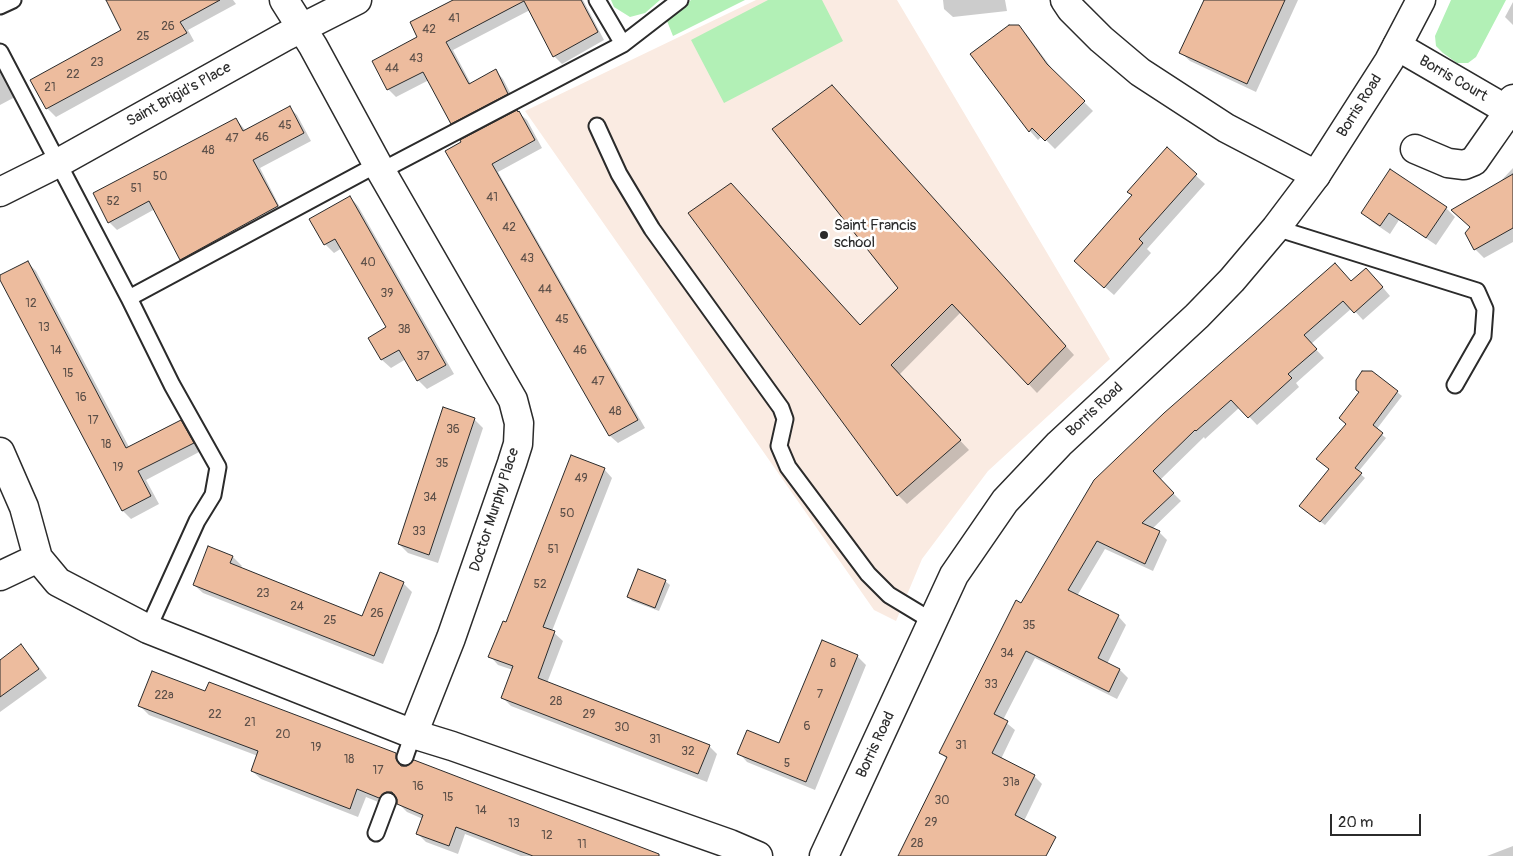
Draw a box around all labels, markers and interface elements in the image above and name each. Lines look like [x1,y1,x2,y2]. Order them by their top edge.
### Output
house number: 41 [448,12,460,26]
house number: 26 [161,20,175,34]
house number: 42 [422,23,436,37]
house number: 25 [136,30,150,44]
house number: 43 [409,52,423,66]
street label: Borris Court [1416,52,1490,106]
house number: 23 [90,56,104,70]
street label: Saint Brigid's Place [124,59,234,131]
house number: 44 [385,62,399,76]
house number: 22 [66,68,80,82]
street label: Borris Road [1334,71,1386,141]
house number: 21 [44,81,56,95]
house number: 45 [278,119,292,133]
house number: 46 [255,131,269,145]
house number: 47 [225,132,239,146]
house number: 48 [201,144,215,158]
house number: 50 [153,170,167,184]
house number: 51 [130,182,142,196]
house number: 41 [486,191,498,205]
house number: 52 [106,195,120,209]
place label: Saint Francis school [834,217,916,252]
house number: 42 [502,221,516,235]
marker: Saint Francis school [818,229,830,241]
house number: 43 [520,252,534,266]
house number: 40 [360,256,376,270]
house number: 44 [538,283,552,297]
house number: 39 [381,287,393,301]
house number: 12 [25,297,37,311]
house number: 45 [555,313,569,327]
house number: 13 [38,321,50,335]
house number: 38 [398,323,410,337]
house number: 14 [50,344,62,358]
house number: 46 [573,344,587,358]
house number: 37 [416,350,430,364]
house number: 15 [62,367,74,381]
house number: 47 [591,375,605,389]
street label: Borris Road [1063,379,1127,441]
house number: 16 [75,391,87,405]
house number: 48 [608,405,622,419]
house number: 17 [87,414,99,428]
house number: 36 [446,423,460,437]
house number: 18 [101,438,111,452]
street label: Doctor Murphy Place [466,446,524,574]
house number: 35 [435,457,449,471]
house number: 19 [113,461,123,475]
house number: 49 [574,472,588,486]
house number: 34 [423,491,437,505]
house number: 50 [560,507,574,521]
house number: 33 [412,525,426,539]
house number: 51 [547,543,559,557]
house number: 52 [533,578,547,592]
house number: 23 [256,587,270,601]
house number: 24 [290,600,304,614]
house number: 26 [370,607,384,621]
house number: 25 [323,614,337,628]
house number: 35 [1022,619,1036,633]
house number: 34 [1000,647,1014,661]
house number: 8 [830,657,836,671]
house number: 33 [984,678,998,692]
house number: 7 [817,688,823,702]
house number: 22a [155,689,173,703]
house number: 28 [550,695,562,709]
house number: 22 [208,708,222,722]
house number: 29 [583,708,595,722]
street label: Borris Road [853,709,899,781]
house number: 21 [244,716,256,730]
house number: 6 [804,720,810,734]
house number: 30 [615,721,629,735]
house number: 20 [276,728,290,742]
house number: 31 [649,733,661,747]
house number: 31 [955,739,967,753]
house number: 19 [311,741,321,755]
house number: 32 [681,745,695,759]
house number: 18 [344,753,354,767]
house number: 5 [784,757,790,771]
house number: 17 [372,764,384,778]
house number: 31a [1003,776,1019,790]
house number: 16 [412,780,424,794]
house number: 15 [442,791,454,805]
house number: 30 [935,794,949,808]
house number: 14 [475,804,487,818]
scale bar [1333,804,1424,836]
text: 20 m [1338,813,1373,832]
house number: 29 [925,816,937,830]
house number: 13 [508,817,520,831]
house number: 12 [541,829,553,843]
house number: 28 [911,837,923,851]
house number: 11 [577,838,587,852]

